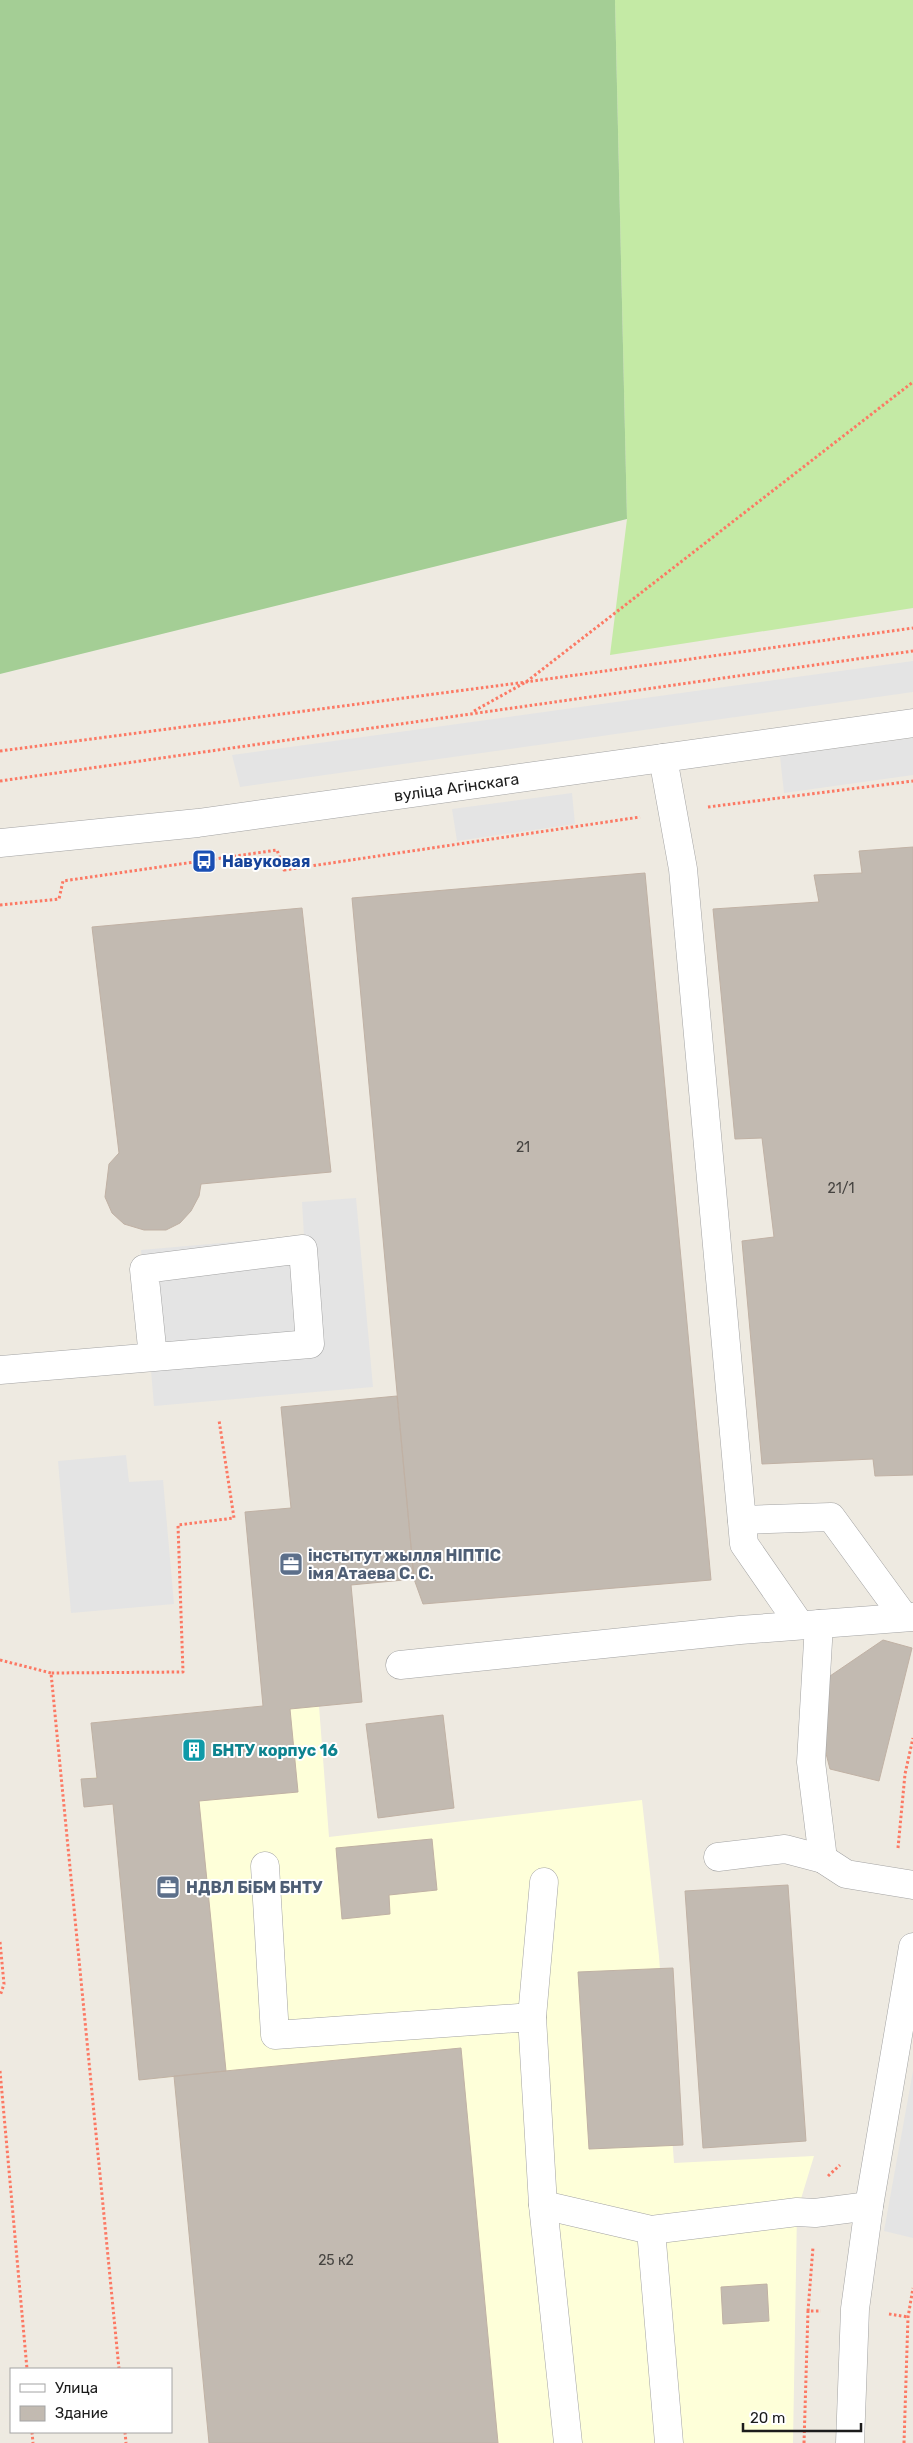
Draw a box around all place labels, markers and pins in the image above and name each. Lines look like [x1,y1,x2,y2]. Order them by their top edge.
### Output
bus stop icon: Навуковая [191,848,217,874]
place label: Навуковая [222,852,310,871]
place label: інстытут жылля НІПТІС імя Атаева С. С. [308,1546,501,1583]
office icon: інстытут жылля НІПТІС імя Атаева С. С. [278,1551,304,1577]
building icon: БНТУ корпус 16 [181,1737,207,1763]
place label: БНТУ корпус 16 [212,1741,338,1760]
office icon: НДВЛ БіБМ БНТУ [155,1874,181,1900]
place label: НДВЛ БіБМ БНТУ [186,1878,323,1897]

